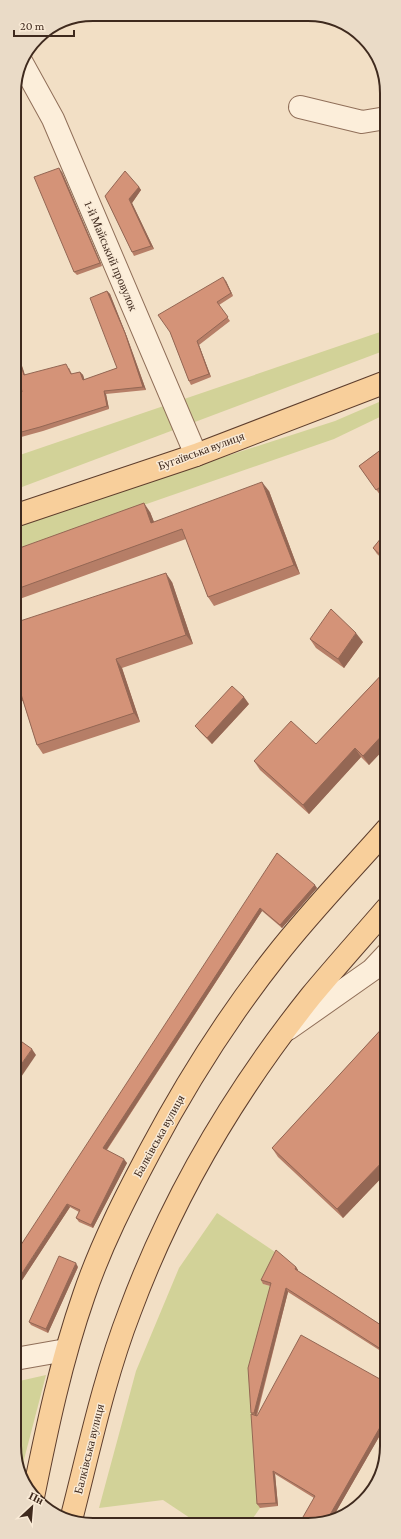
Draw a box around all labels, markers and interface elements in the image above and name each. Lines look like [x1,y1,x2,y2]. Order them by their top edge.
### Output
scale bar [14,12,74,38]
text: 20 m [20,19,45,33]
street label: 1-й Майський провулок [81,199,141,313]
street label: Бугаївська вулиця [156,429,247,473]
street label: Балківська вулиця [131,1092,188,1180]
street label: Балківська вулиця [71,1402,107,1495]
north arrow [12,1487,52,1527]
text: Пн [27,1489,46,1507]

